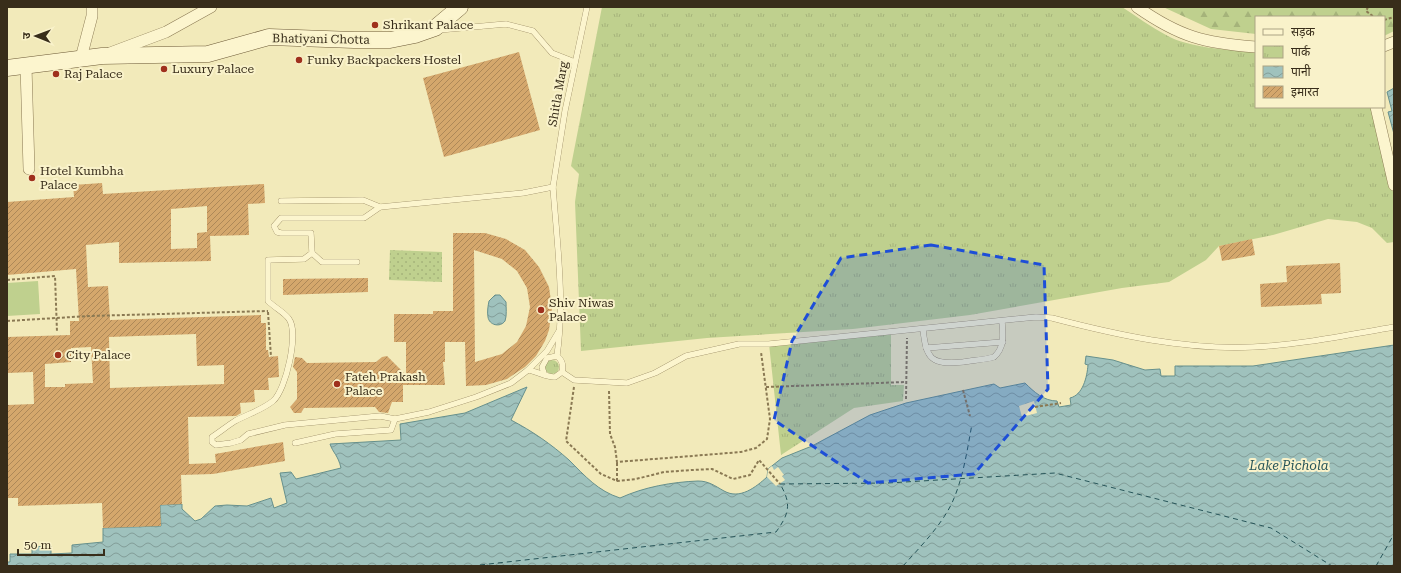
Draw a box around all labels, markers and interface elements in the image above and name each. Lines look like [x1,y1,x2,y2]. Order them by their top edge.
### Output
north arrow [16,16,56,56]
legend [1255,16,1385,108]
place label: Shrikant Palace [383,18,474,32]
marker: Shrikant Palace [370,20,380,30]
text: सड़क [1291,25,1316,39]
street label: Bhatiyani Chotta [272,31,370,47]
text: उ [20,32,33,39]
text: पार्क [1291,45,1311,59]
place label: Funky Backpackers Hostel [307,53,461,67]
marker: Funky Backpackers Hostel [294,55,304,65]
street label: Shitla Marg [545,60,571,128]
place label: Luxury Palace [172,62,254,76]
marker: Luxury Palace [159,64,169,74]
text: पानी [1291,64,1312,79]
place label: Raj Palace [64,67,123,81]
marker: Raj Palace [51,69,61,79]
text: इमारत [1291,85,1320,99]
place label: Hotel Kumbha Palace [40,164,124,192]
marker: Hotel Kumbha Palace [27,173,37,183]
place label: Shiv Niwas Palace [549,296,614,324]
marker: Shiv Niwas Palace [536,305,546,315]
place label: City Palace [66,348,131,362]
marker: City Palace [53,350,63,360]
place label: Fateh Prakash Palace [345,370,426,398]
marker: Fateh Prakash Palace [332,379,342,389]
water label: Lake Pichola [1248,458,1329,473]
scale bar [18,531,104,557]
text: 50 m [24,538,51,552]

